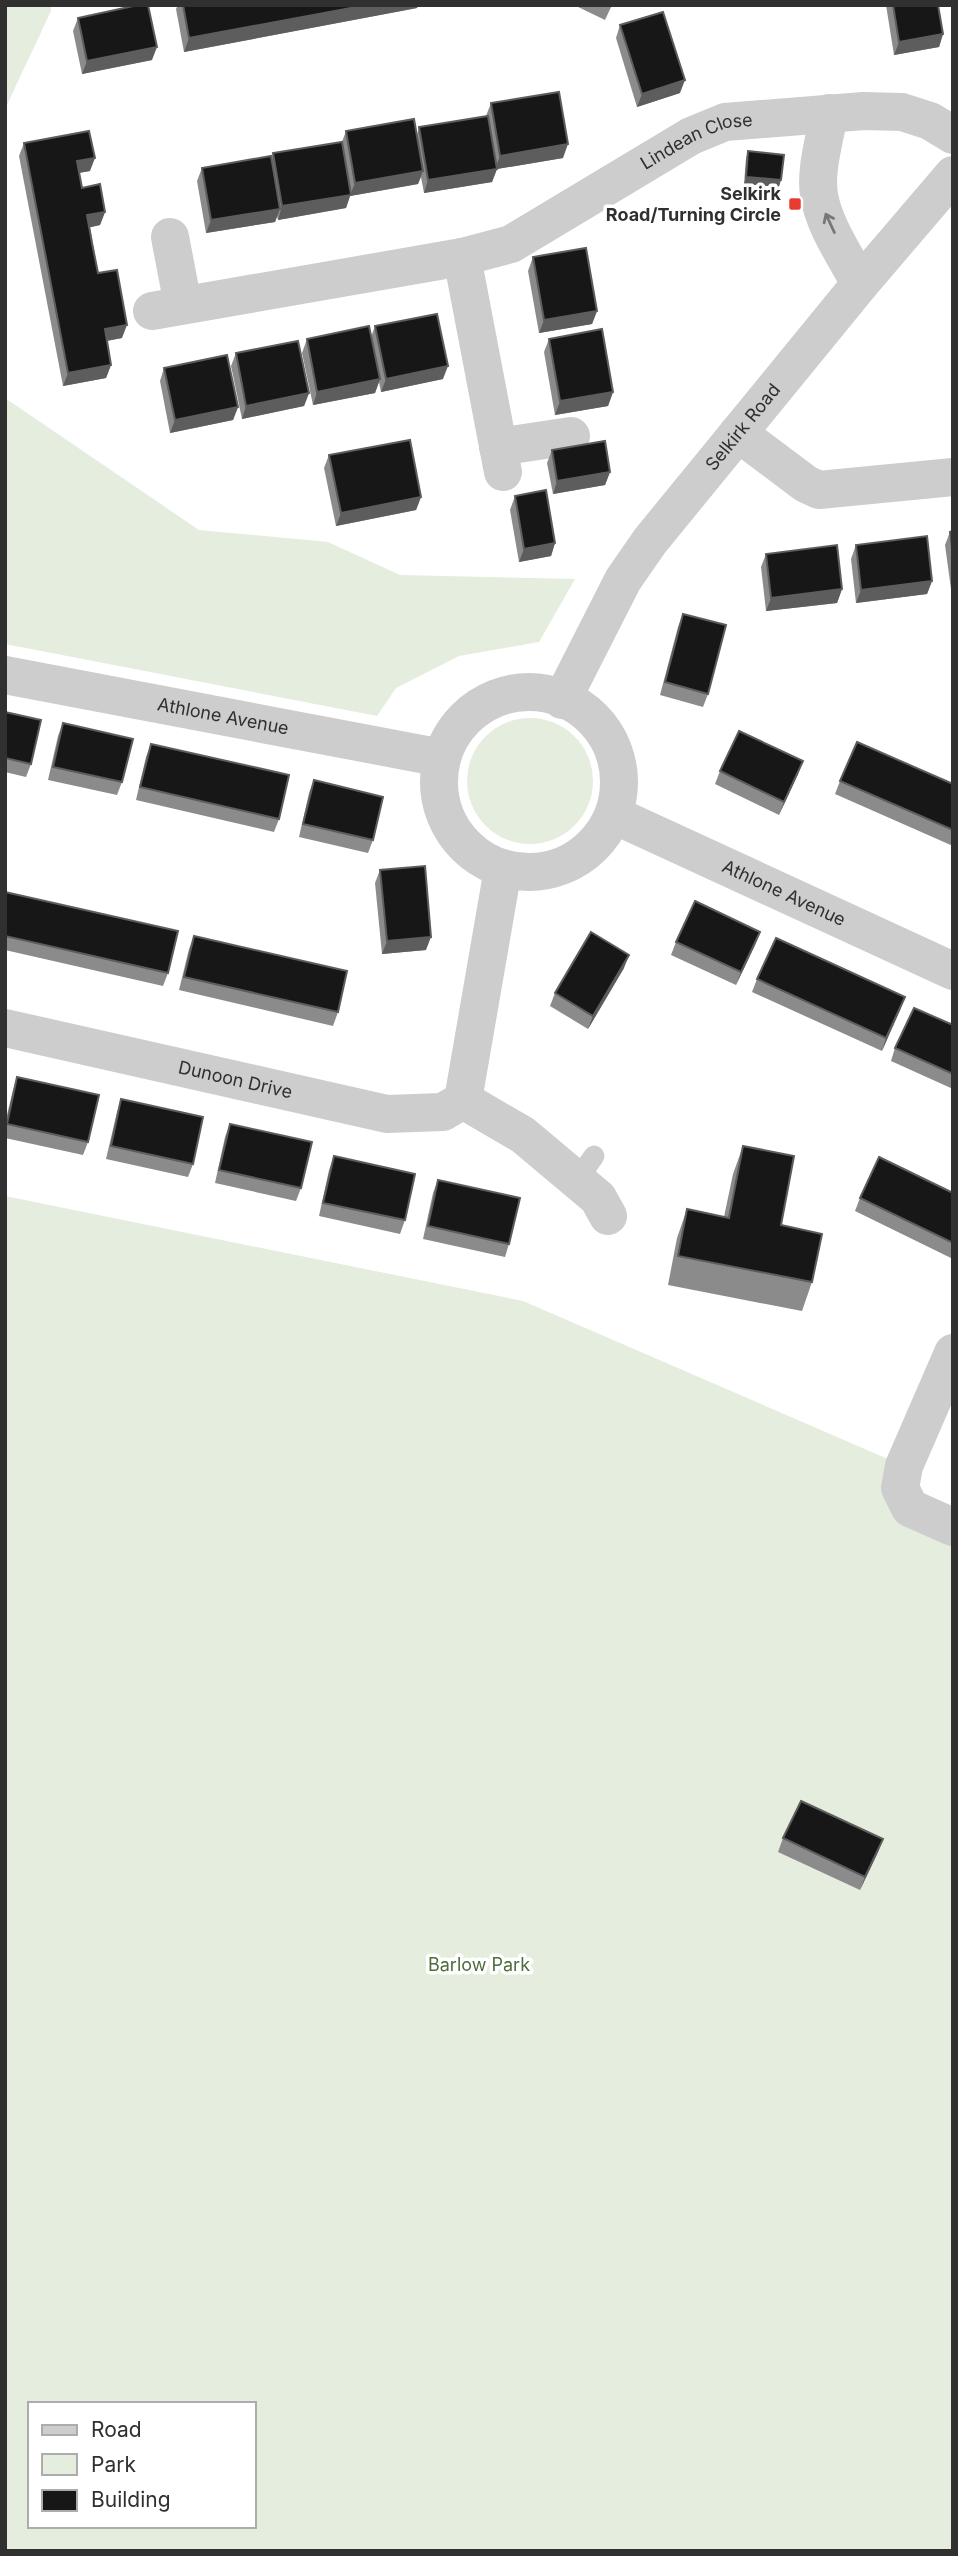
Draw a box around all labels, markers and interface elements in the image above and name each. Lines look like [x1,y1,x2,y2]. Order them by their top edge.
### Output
street label: Lindean Close [637,109,753,174]
place label: Selkirk Road/Turning Circle [606,183,782,225]
marker: Selkirk Road/Turning Circle [787,196,803,212]
one-way arrow [823,213,836,234]
street label: Selkirk Road [701,379,784,475]
street label: Athlone Avenue [156,693,291,739]
street label: Athlone Avenue [719,855,849,930]
street label: Dunoon Drive [176,1056,294,1102]
park label: Barlow Park [428,1954,530,1975]
legend [28,2402,256,2528]
text: Road [91,2417,142,2442]
text: Park [91,2452,136,2477]
text: Building [91,2487,171,2512]

